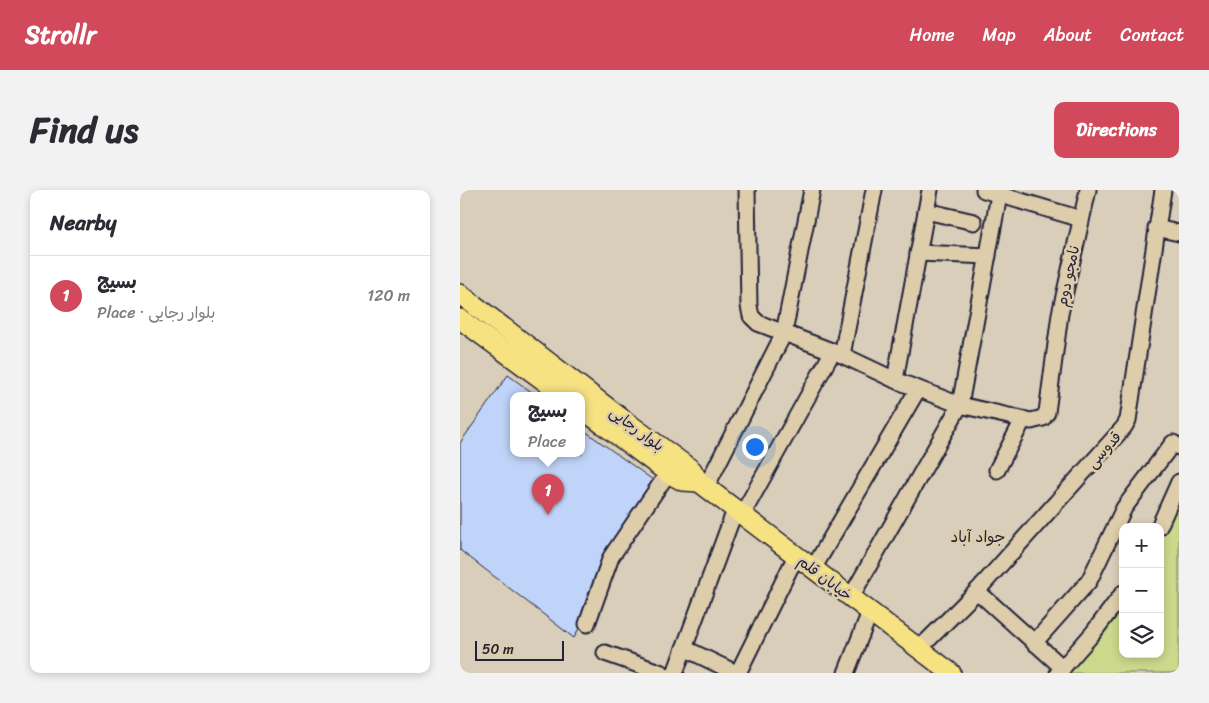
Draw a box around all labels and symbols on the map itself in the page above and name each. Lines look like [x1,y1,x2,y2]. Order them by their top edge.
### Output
street label: نامجو دوم [1049,243,1087,309]
street label: بلوار رجایی [604,400,670,458]
street label: قدوسی [1080,425,1128,475]
your location [742,434,768,460]
pin: 1 [532,474,564,515]
district label: جواد آباد [950,522,1006,551]
street label: خیابان قلم [792,549,858,607]
scale bar [475,638,564,661]

